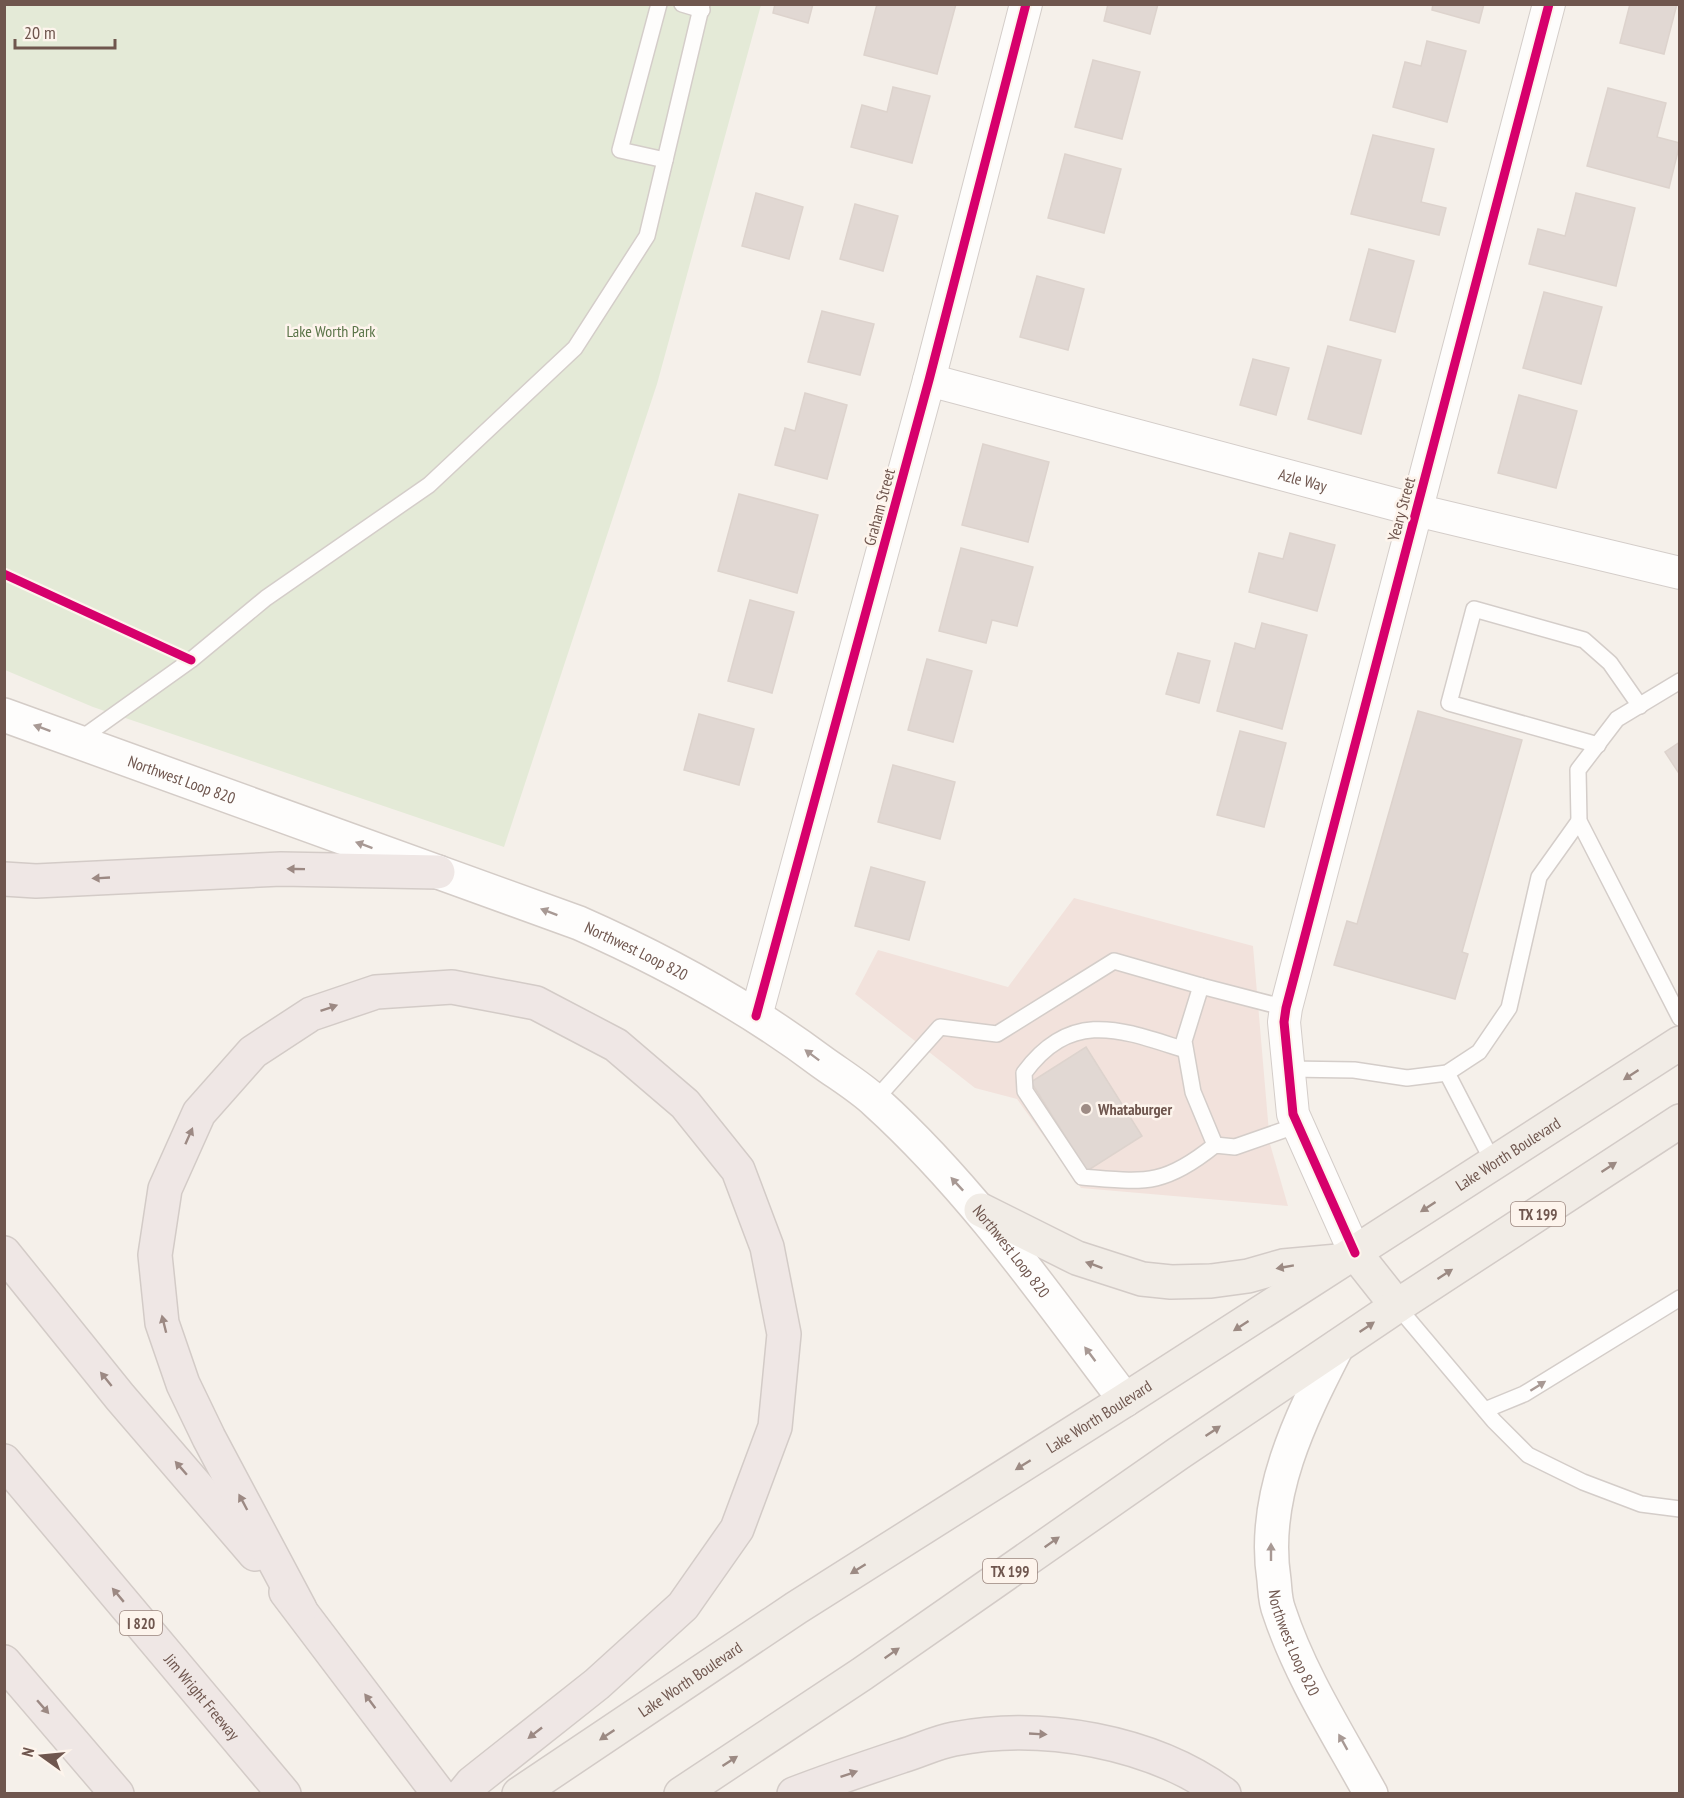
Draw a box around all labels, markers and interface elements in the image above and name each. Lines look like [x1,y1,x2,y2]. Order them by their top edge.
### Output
scale bar [15,12,116,50]
text: 20 m [24,21,56,44]
park label: Lake Worth Park [286,321,376,341]
street label: Azle Way [1277,464,1329,496]
street label: Graham Street [859,466,899,548]
street label: Yeary Street [1383,474,1419,543]
one-way arrow [33,723,51,733]
street label: Northwest Loop 820 [125,751,238,808]
one-way arrow [354,839,372,849]
one-way arrow [286,864,305,874]
one-way arrow [92,873,111,882]
one-way arrow [540,907,558,916]
street label: Northwest Loop 820 [582,917,691,984]
one-way arrow [320,1002,338,1012]
one-way arrow [804,1048,820,1061]
one-way arrow [1622,1070,1639,1081]
place label: Whataburger [1097,1099,1172,1119]
marker: Whataburger [1079,1102,1093,1116]
street label: Lake Worth Boulevard [1452,1113,1564,1195]
one-way arrow [184,1127,193,1144]
one-way arrow [1600,1162,1617,1173]
one-way arrow [951,1177,964,1192]
street label: Northwest Loop 820 [969,1201,1054,1301]
one-way arrow [1420,1201,1436,1212]
road number: TX 199 [1511,1202,1565,1226]
one-way arrow [1085,1259,1103,1269]
one-way arrow [1275,1263,1294,1272]
one-way arrow [1437,1268,1453,1280]
one-way arrow [158,1315,168,1333]
one-way arrow [1233,1320,1249,1331]
one-way arrow [1358,1321,1374,1333]
one-way arrow [1084,1346,1096,1362]
one-way arrow [100,1371,112,1386]
street label: Lake Worth Boulevard [1042,1376,1155,1457]
one-way arrow [1529,1380,1546,1391]
one-way arrow [1204,1425,1221,1436]
one-way arrow [1015,1460,1031,1471]
one-way arrow [175,1461,188,1476]
one-way arrow [238,1493,248,1510]
one-way arrow [1044,1536,1060,1548]
one-way arrow [1266,1542,1276,1561]
road number: TX 199 [983,1559,1037,1583]
one-way arrow [850,1564,866,1575]
one-way arrow [112,1588,125,1603]
street label: Northwest Loop 820 [1265,1589,1324,1699]
road number: I 820 [120,1611,162,1635]
street label: Lake Worth Boulevard [634,1637,746,1721]
one-way arrow [884,1647,900,1659]
street label: Jim Wright Freeway [160,1649,244,1744]
one-way arrow [364,1694,376,1709]
one-way arrow [36,1699,49,1714]
north arrow [12,1726,72,1786]
one-way arrow [527,1727,542,1739]
one-way arrow [600,1729,616,1741]
one-way arrow [1029,1730,1048,1739]
one-way arrow [1338,1734,1348,1751]
text: N [17,1745,38,1759]
one-way arrow [722,1756,738,1767]
one-way arrow [840,1769,858,1778]

